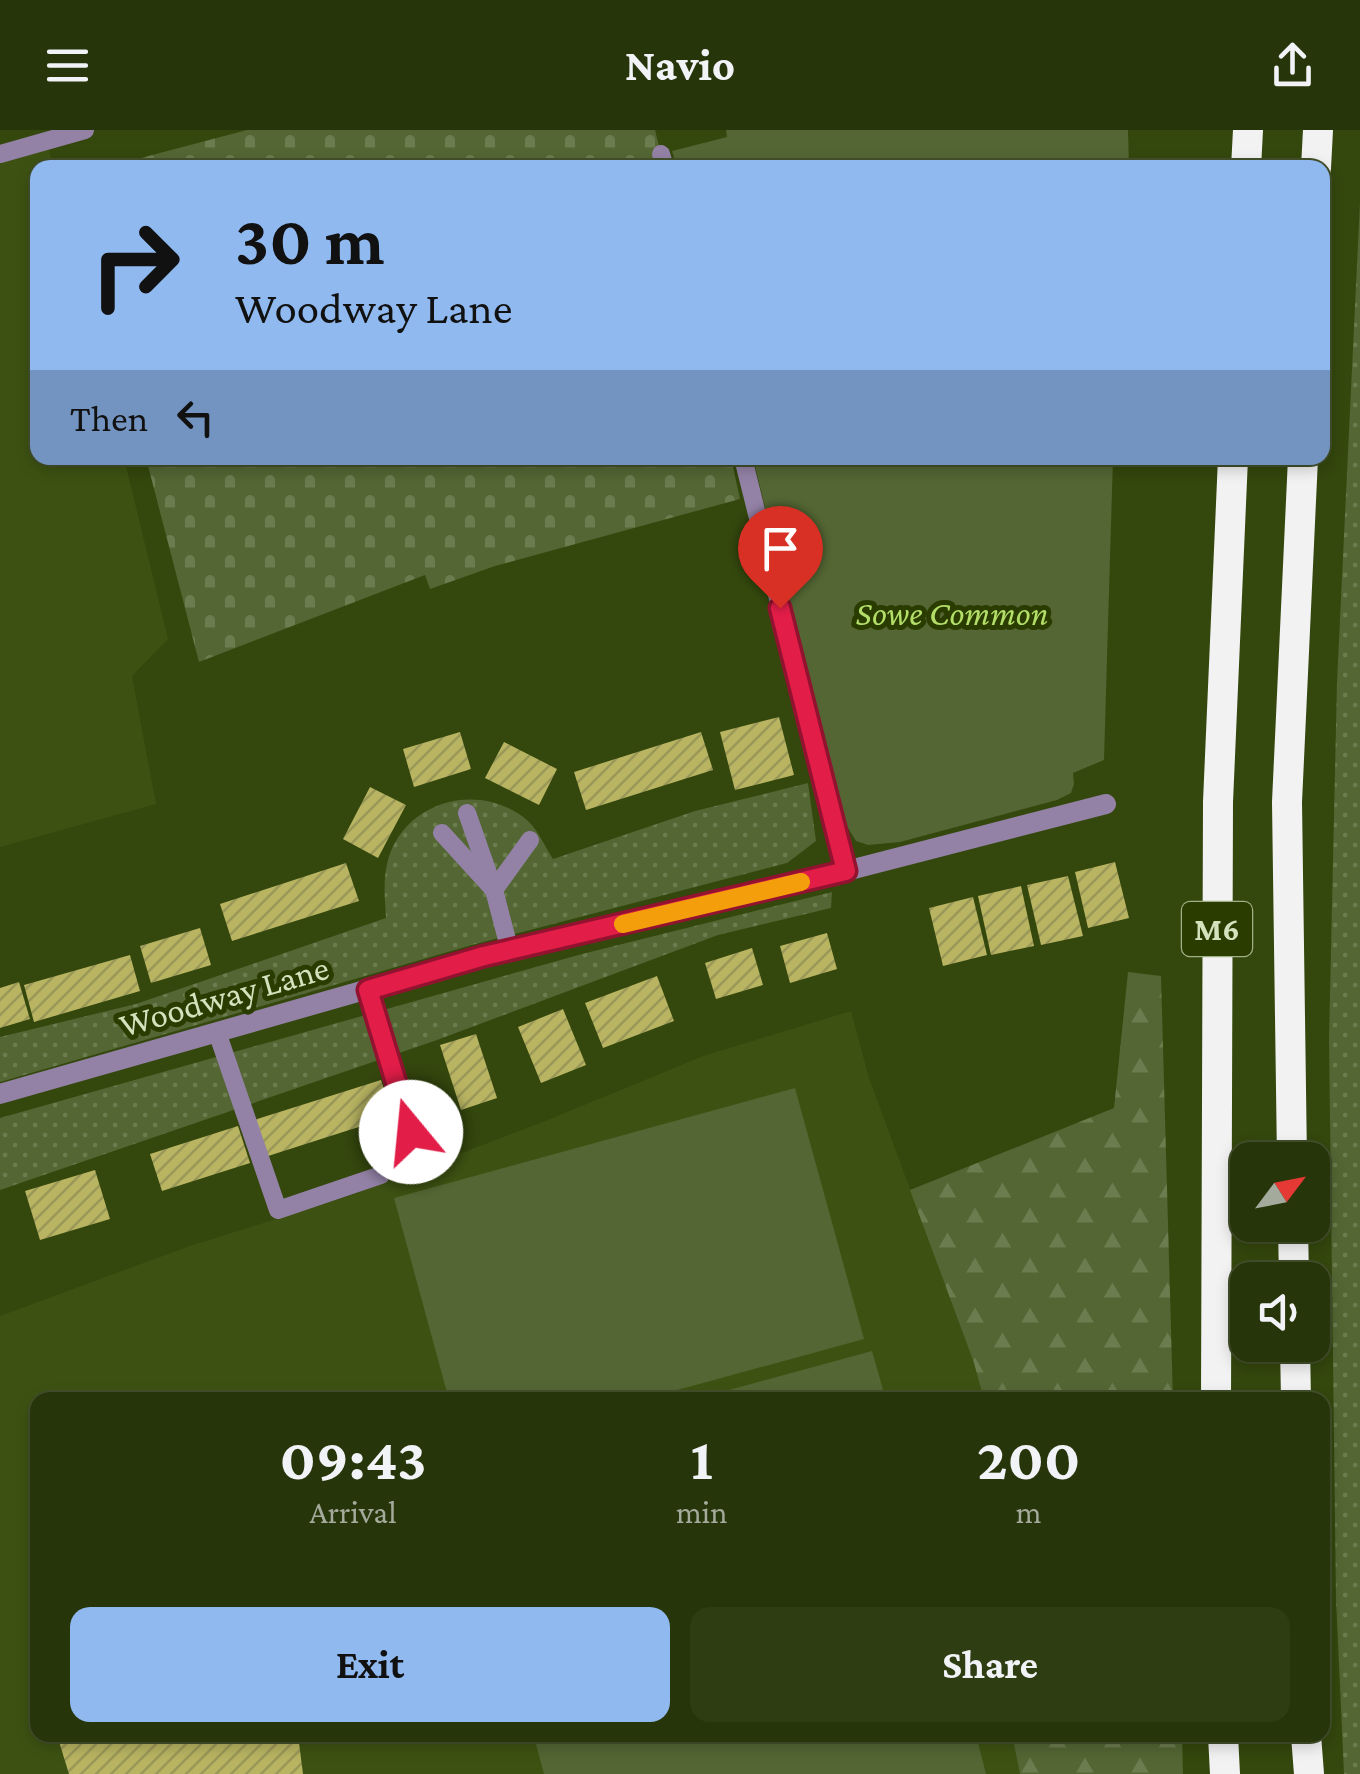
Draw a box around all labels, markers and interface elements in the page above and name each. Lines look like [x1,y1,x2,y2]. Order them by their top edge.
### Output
icon: menu [40,38,95,93]
icon: share [1265,38,1320,93]
text: Navio [625,40,735,90]
icon: right [70,200,200,330]
text: 30 m [235,201,384,279]
text: Woodway Lane [235,283,513,333]
icon: left [168,390,223,445]
text: Then [70,397,148,439]
pin [738,506,823,609]
icon: arrive [753,521,808,576]
park label: Sowe Common [856,594,1048,633]
road number: M6 [1182,902,1252,956]
street label: Woodway Lane [115,948,333,1045]
position arrow [359,1080,463,1184]
north arrow [1230,1142,1330,1242]
map controls [1230,1142,1330,1362]
button: sound [1230,1262,1330,1362]
text: 09:43 [280,1425,427,1492]
text: 1 [690,1425,713,1492]
text: 200 [977,1425,1080,1492]
text: Arrival [310,1494,397,1530]
text: min [676,1494,727,1530]
text: m [1016,1494,1042,1530]
button: Exit [70,1607,670,1722]
button: Share [690,1607,1290,1722]

